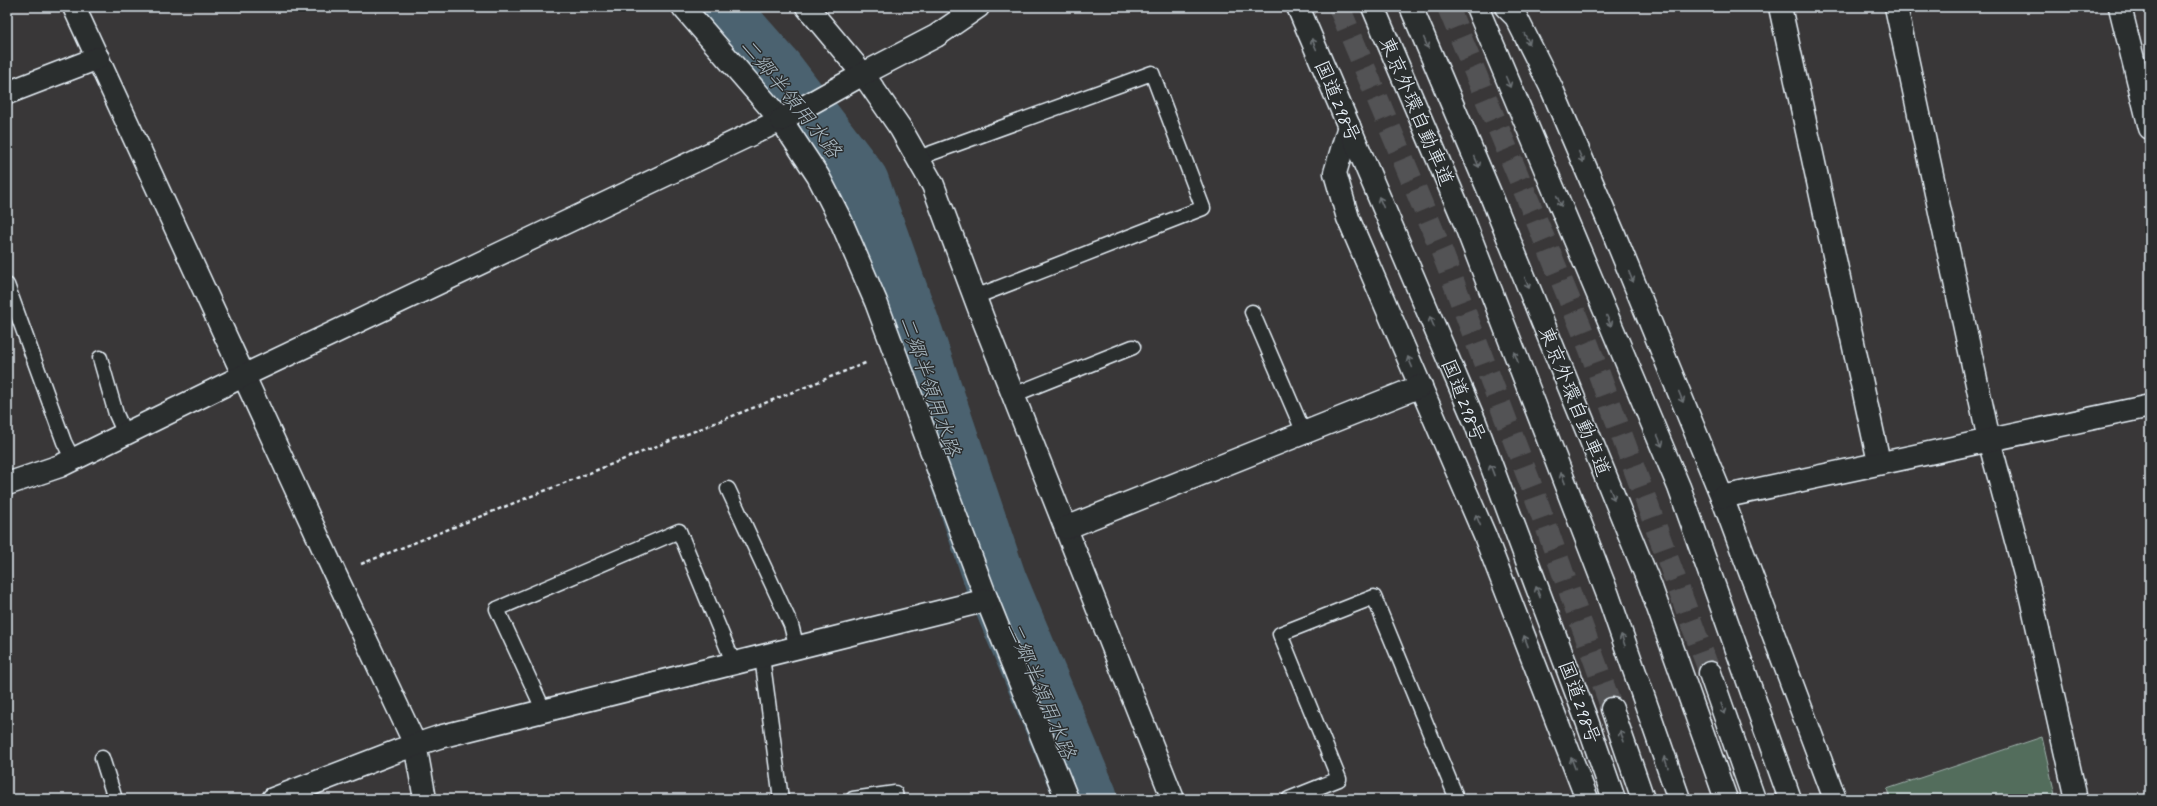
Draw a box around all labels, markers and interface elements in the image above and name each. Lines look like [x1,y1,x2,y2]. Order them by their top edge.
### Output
water label: 二郷半領用水路 [735,33,848,164]
street label: 東京外環自動車道 [1374,33,1459,190]
one-way arrow [1524,33,1531,45]
one-way arrow [1423,36,1430,48]
one-way arrow [1310,39,1317,51]
street label: 国道298号 [1309,56,1366,146]
one-way arrow [1505,75,1512,87]
one-way arrow [1578,151,1585,163]
one-way arrow [1474,156,1481,168]
one-way arrow [1555,195,1563,207]
one-way arrow [1377,197,1385,209]
one-way arrow [1628,271,1636,283]
one-way arrow [1523,276,1531,288]
water label: 二郷半領用水路 [894,312,967,461]
one-way arrow [1606,315,1613,327]
one-way arrow [1428,316,1435,328]
street label: 東京外環自動車道 [1533,322,1616,480]
one-way arrow [1512,352,1520,364]
street label: 国道298号 [1436,355,1491,445]
one-way arrow [1406,357,1414,369]
one-way arrow [1677,391,1685,403]
one-way arrow [1656,435,1664,447]
one-way arrow [1488,464,1496,476]
one-way arrow [1558,473,1566,485]
one-way arrow [1609,487,1617,499]
one-way arrow [1474,515,1482,527]
one-way arrow [1534,586,1542,598]
water label: 二郷半領用水路 [1000,617,1082,764]
one-way arrow [1619,634,1627,646]
one-way arrow [1521,636,1529,648]
street label: 国道298号 [1553,657,1606,747]
one-way arrow [1720,703,1727,716]
one-way arrow [1617,730,1625,742]
one-way arrow [1568,757,1576,769]
one-way arrow [1662,757,1670,769]

